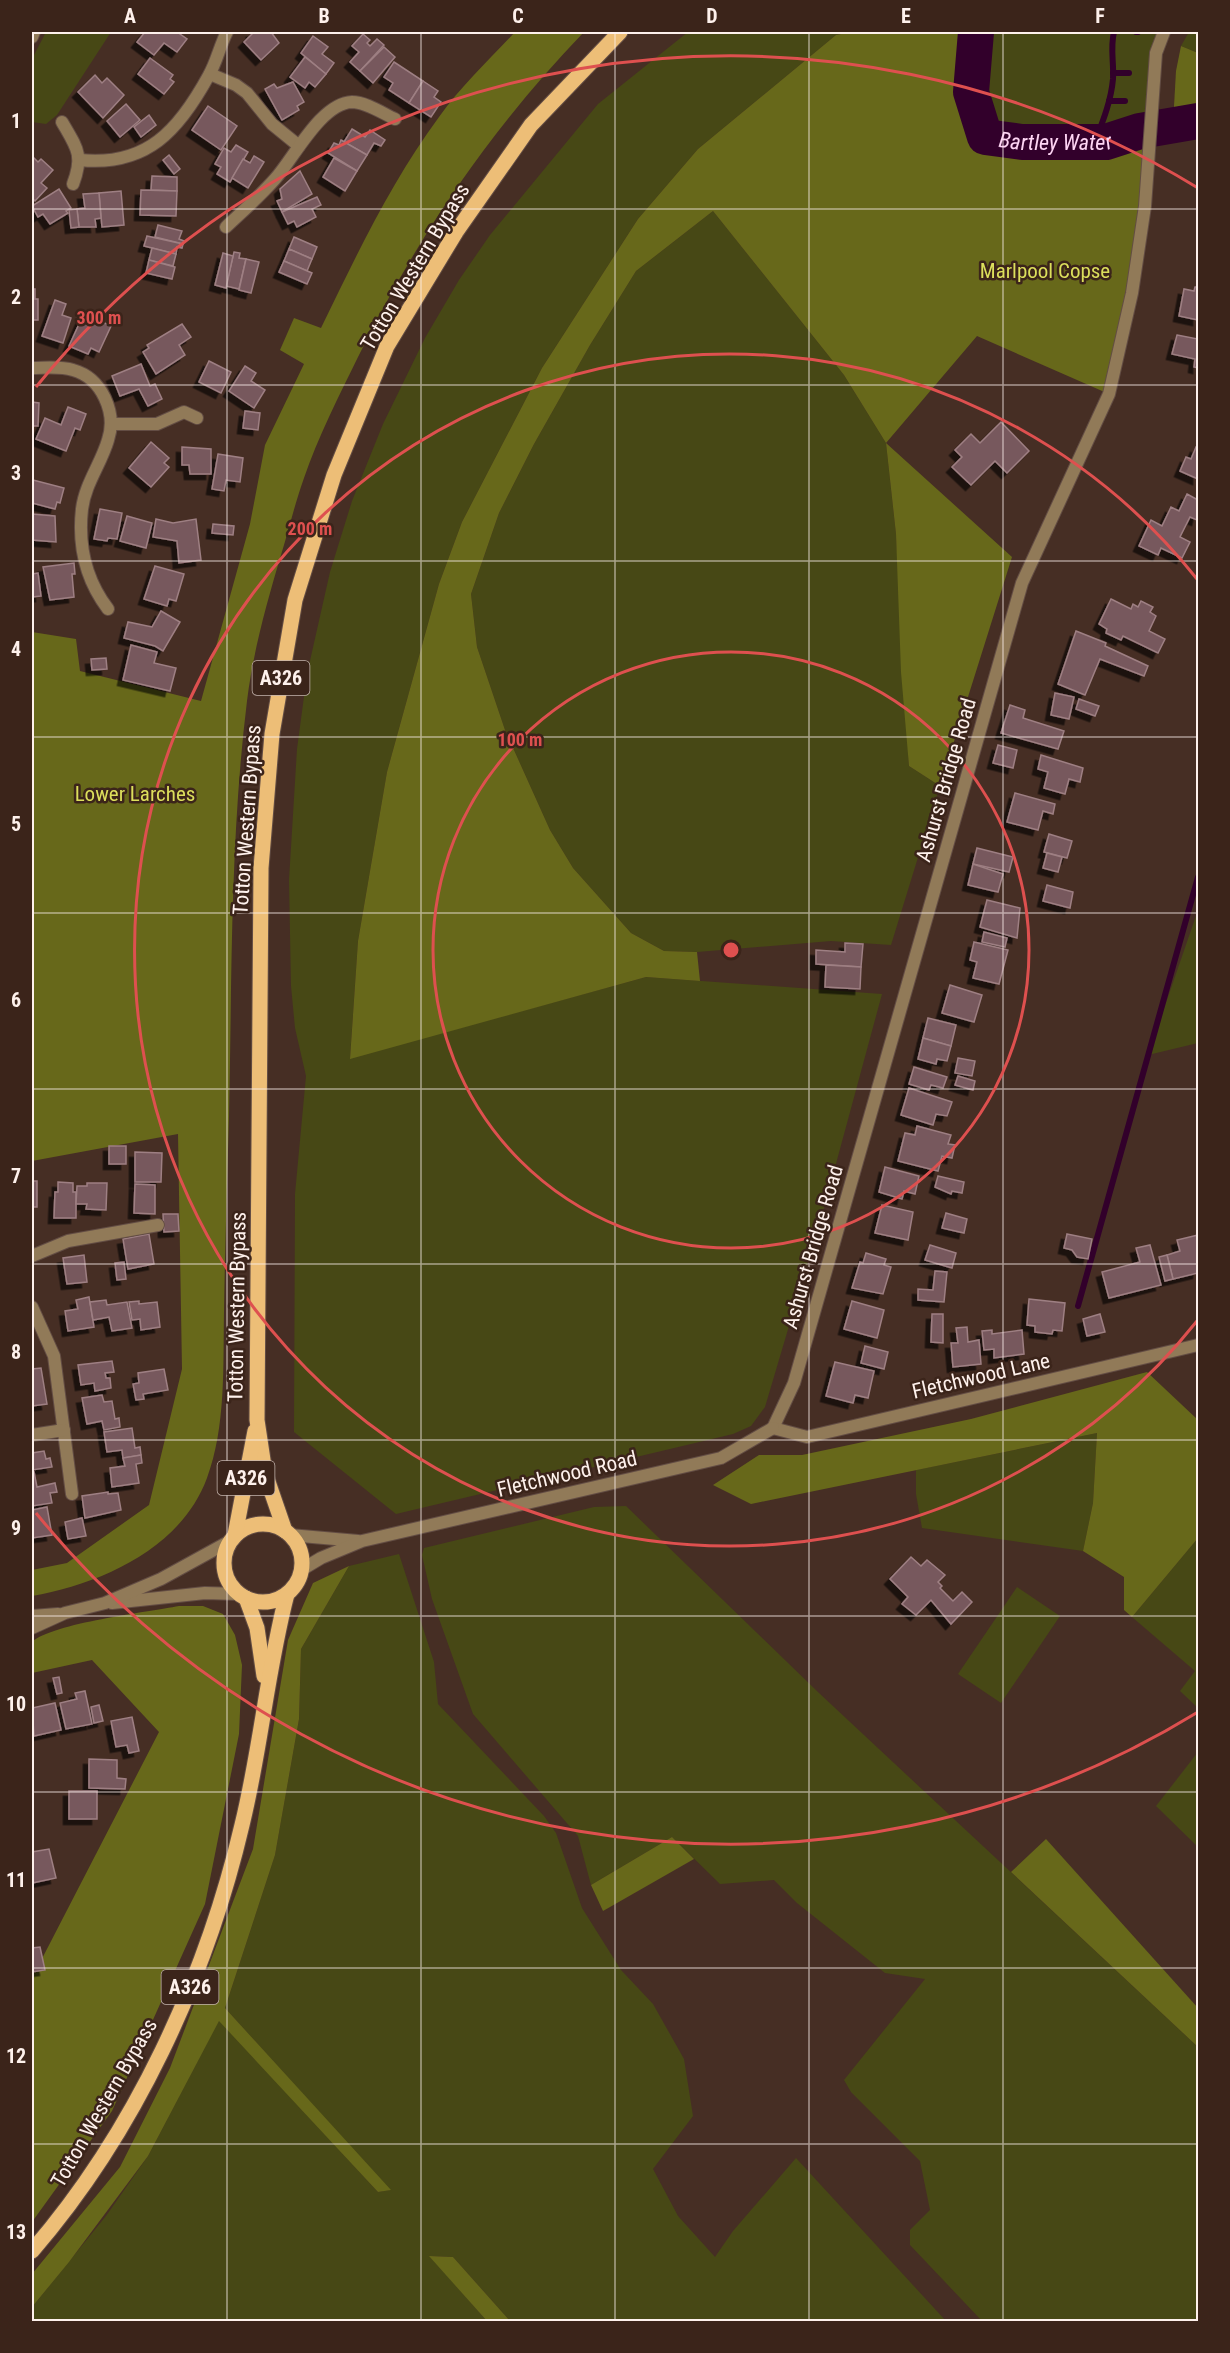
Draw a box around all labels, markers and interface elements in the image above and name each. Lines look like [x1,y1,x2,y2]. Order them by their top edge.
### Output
text: A [124,4,136,28]
text: B [318,4,330,28]
text: C [512,4,524,28]
text: D [706,4,718,28]
text: E [901,4,911,28]
text: F [1095,4,1105,28]
text: 1 [11,109,21,133]
water label: Bartley Water [997,127,1116,155]
street label: Totton Western Bypass [356,179,474,355]
park label: Marlpool Copse [980,259,1110,283]
text: 2 [11,285,21,309]
text: 300 m [77,307,121,328]
text: 3 [11,461,21,485]
text: 200 m [288,518,332,539]
text: 4 [11,637,21,661]
road number: A326 [252,661,310,695]
street label: Ashurst Bridge Road [911,695,981,865]
street label: Totton Western Bypass [228,724,266,916]
text: 100 m [498,729,542,750]
park label: Lower Larches [75,782,195,806]
text: 5 [11,812,21,836]
centre of rings [721,940,741,960]
text: 6 [11,988,21,1012]
street label: Ashurst Bridge Road [778,1162,848,1332]
text: 7 [11,1164,21,1188]
street label: Totton Western Bypass [223,1212,251,1402]
text: 8 [11,1340,21,1364]
street label: Fletchwood Lane [910,1348,1052,1404]
street label: Fletchwood Road [495,1446,639,1502]
road number: A326 [218,1461,274,1495]
text: 9 [11,1516,21,1540]
text: 10 [6,1692,26,1716]
text: 11 [6,1868,26,1892]
road number: A326 [162,1970,219,2004]
street label: Totton Western Bypass [46,2014,162,2192]
text: 12 [6,2044,26,2068]
text: 13 [6,2220,26,2244]

